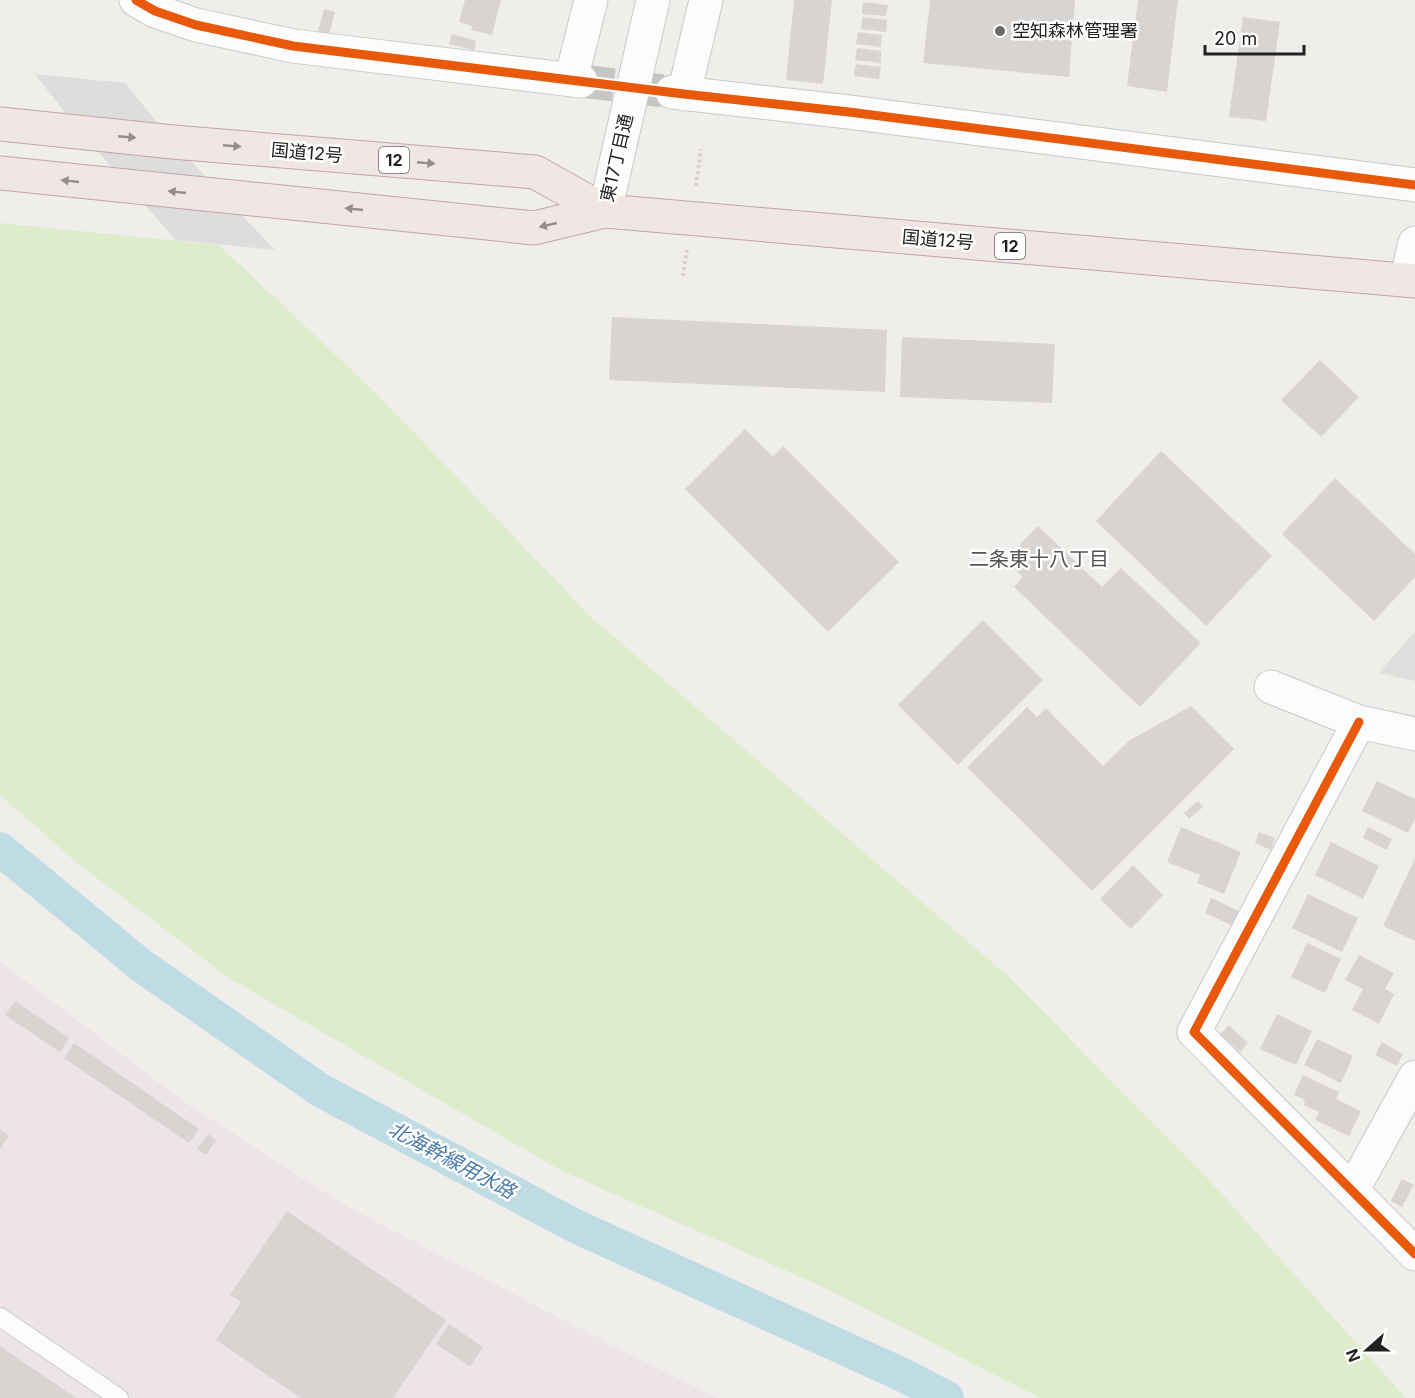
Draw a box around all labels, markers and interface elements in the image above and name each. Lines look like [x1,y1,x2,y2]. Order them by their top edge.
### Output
scale bar [1205,18,1304,56]
place label: 空知森林管理署 [1012,20,1138,41]
marker: 空知森林管理署 [993,24,1007,38]
text: 20 m [1214,28,1257,49]
street label: 東17丁目通 [596,112,637,204]
one-way arrow [118,132,137,142]
street label: 国道12号 [270,139,344,166]
one-way arrow [222,142,241,151]
road number: 12 [379,147,409,173]
one-way arrow [417,158,436,168]
one-way arrow [61,176,80,186]
one-way arrow [167,187,186,197]
one-way arrow [345,204,364,214]
one-way arrow [539,220,557,230]
street label: 国道12号 [901,226,975,253]
road number: 12 [995,233,1025,259]
district label: 二条東十八丁目 [969,547,1109,571]
water label: 北海幹線用水路 [385,1117,521,1204]
north arrow [1337,1320,1397,1380]
text: N [1341,1346,1365,1365]

